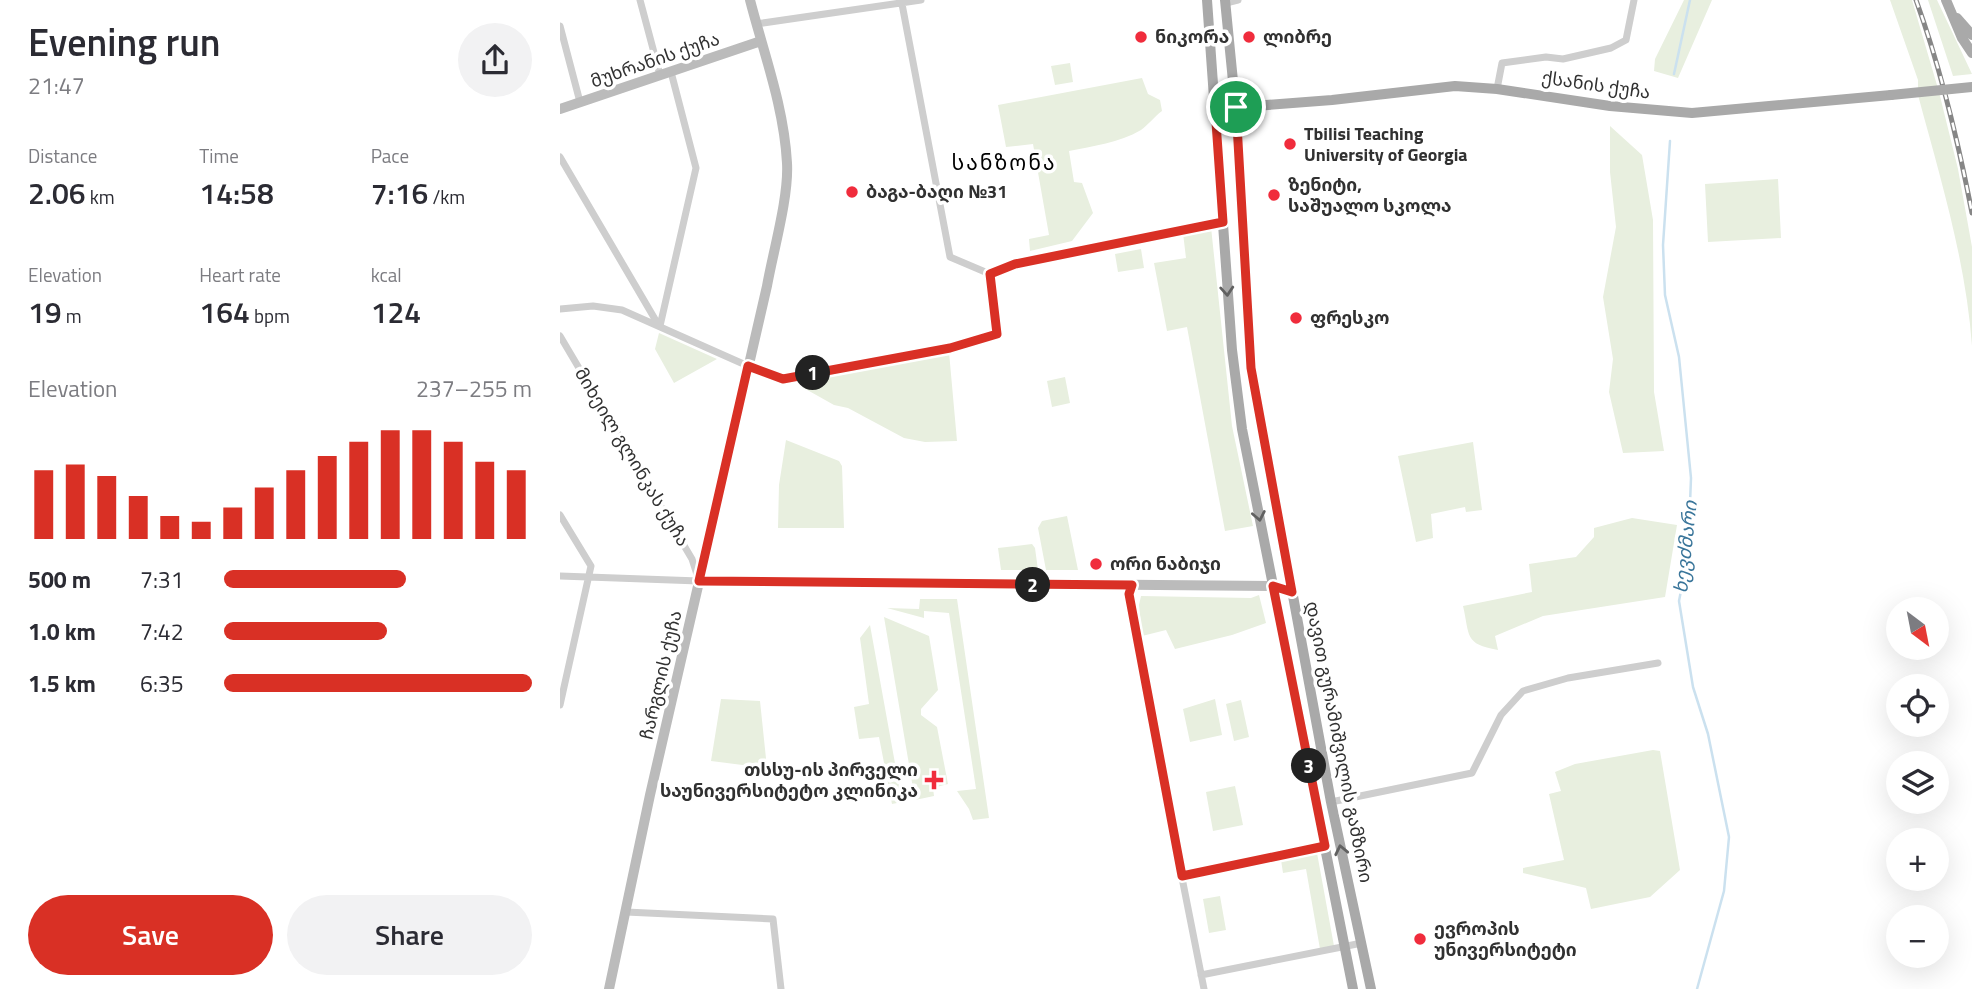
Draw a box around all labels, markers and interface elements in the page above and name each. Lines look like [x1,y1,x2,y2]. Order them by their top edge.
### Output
text: Evening run [28,13,221,71]
button: share [458,23,532,97]
place label: ნიკორა [1155,23,1229,50]
place label: ლიბრე [1263,23,1332,50]
street label: მუხრანის ქუჩა [587,25,723,94]
marker: ნიკორა [1133,29,1149,45]
marker: ლიბრე [1241,29,1257,45]
street label: ქსანის ქუჩა [1540,64,1652,105]
text: 21:47 [28,68,85,103]
pin [1206,77,1266,137]
icon: arrive [1217,88,1255,126]
place label: Tbilisi Teaching University of Georgia [1304,120,1468,168]
marker: Tbilisi Teaching University of Georgia [1282,136,1298,152]
text: Distance [28,141,97,170]
text: Time [199,141,239,170]
text: Pace [371,141,409,170]
district label: სანზონა [952,146,1056,178]
text: 2.06 [28,170,86,216]
text: 14:58 [199,170,274,216]
text: 7:16 [371,170,428,216]
place label: ზენიტი, საშუალო სკოლა [1288,171,1452,219]
place label: ბაგა-ბაღი №31 [866,178,1007,205]
text: km [86,182,115,211]
text: /km [428,182,465,211]
marker: ბაგა-ბაღი №31 [844,184,860,200]
marker: ზენიტი, საშუალო სკოლა [1266,187,1282,203]
text: Elevation [28,260,102,289]
text: Heart rate [199,260,281,289]
text: kcal [371,260,402,289]
one-way arrow [1220,285,1235,296]
text: 19 [28,289,62,335]
text: 164 [199,289,250,335]
text: 124 [371,289,421,335]
text: m [62,301,82,330]
text: bpm [250,301,290,330]
place label: ფრესკო [1310,304,1390,331]
marker: ფრესკო [1288,310,1304,326]
pin: 1 [796,356,830,390]
text: 1 [807,358,818,387]
street label: მიხეილ გლინკას ქუჩა [568,362,697,551]
text: Elevation [28,371,117,406]
text: 237–255 m [416,371,532,406]
water label: ხევძმარი [1665,498,1704,595]
one-way arrow [1250,510,1265,522]
place label: ორი ნაბიჯი [1110,550,1221,577]
marker: ორი ნაბიჯი [1088,556,1104,572]
text: 500 m [28,562,91,597]
text: 7:31 [140,562,184,597]
pin: 2 [1016,568,1050,602]
text: 2 [1027,570,1038,599]
north arrow [1886,597,1950,660]
map controls [1886,597,1949,968]
street label: დავით გურამიშვილის გამზირი [1299,599,1380,885]
street label: ჩარგლის ქუჩა [633,608,688,742]
text: 1.0 km [28,614,96,649]
text: 7:42 [140,614,184,649]
text: 1.5 km [28,666,96,701]
text: 6:35 [140,666,184,701]
button: locate [1886,674,1949,737]
pin: 3 [1292,748,1326,784]
text: 3 [1303,751,1314,780]
button: layers [1886,751,1949,814]
place label: თსსუ-ის პირველი საუნივერსიტეტო კლინიკა [660,756,918,804]
marker: თსსუ-ის პირველი საუნივერსიტეტო კლინიკა [924,770,944,790]
button: + [1886,828,1949,891]
one-way arrow [1335,845,1349,857]
button: Save [28,895,273,975]
button: Share [287,895,532,975]
button: − [1886,905,1949,968]
place label: ევროპის უნივერსიტეტი [1434,915,1577,963]
marker: ევროპის უნივერსიტეტი [1412,931,1428,947]

